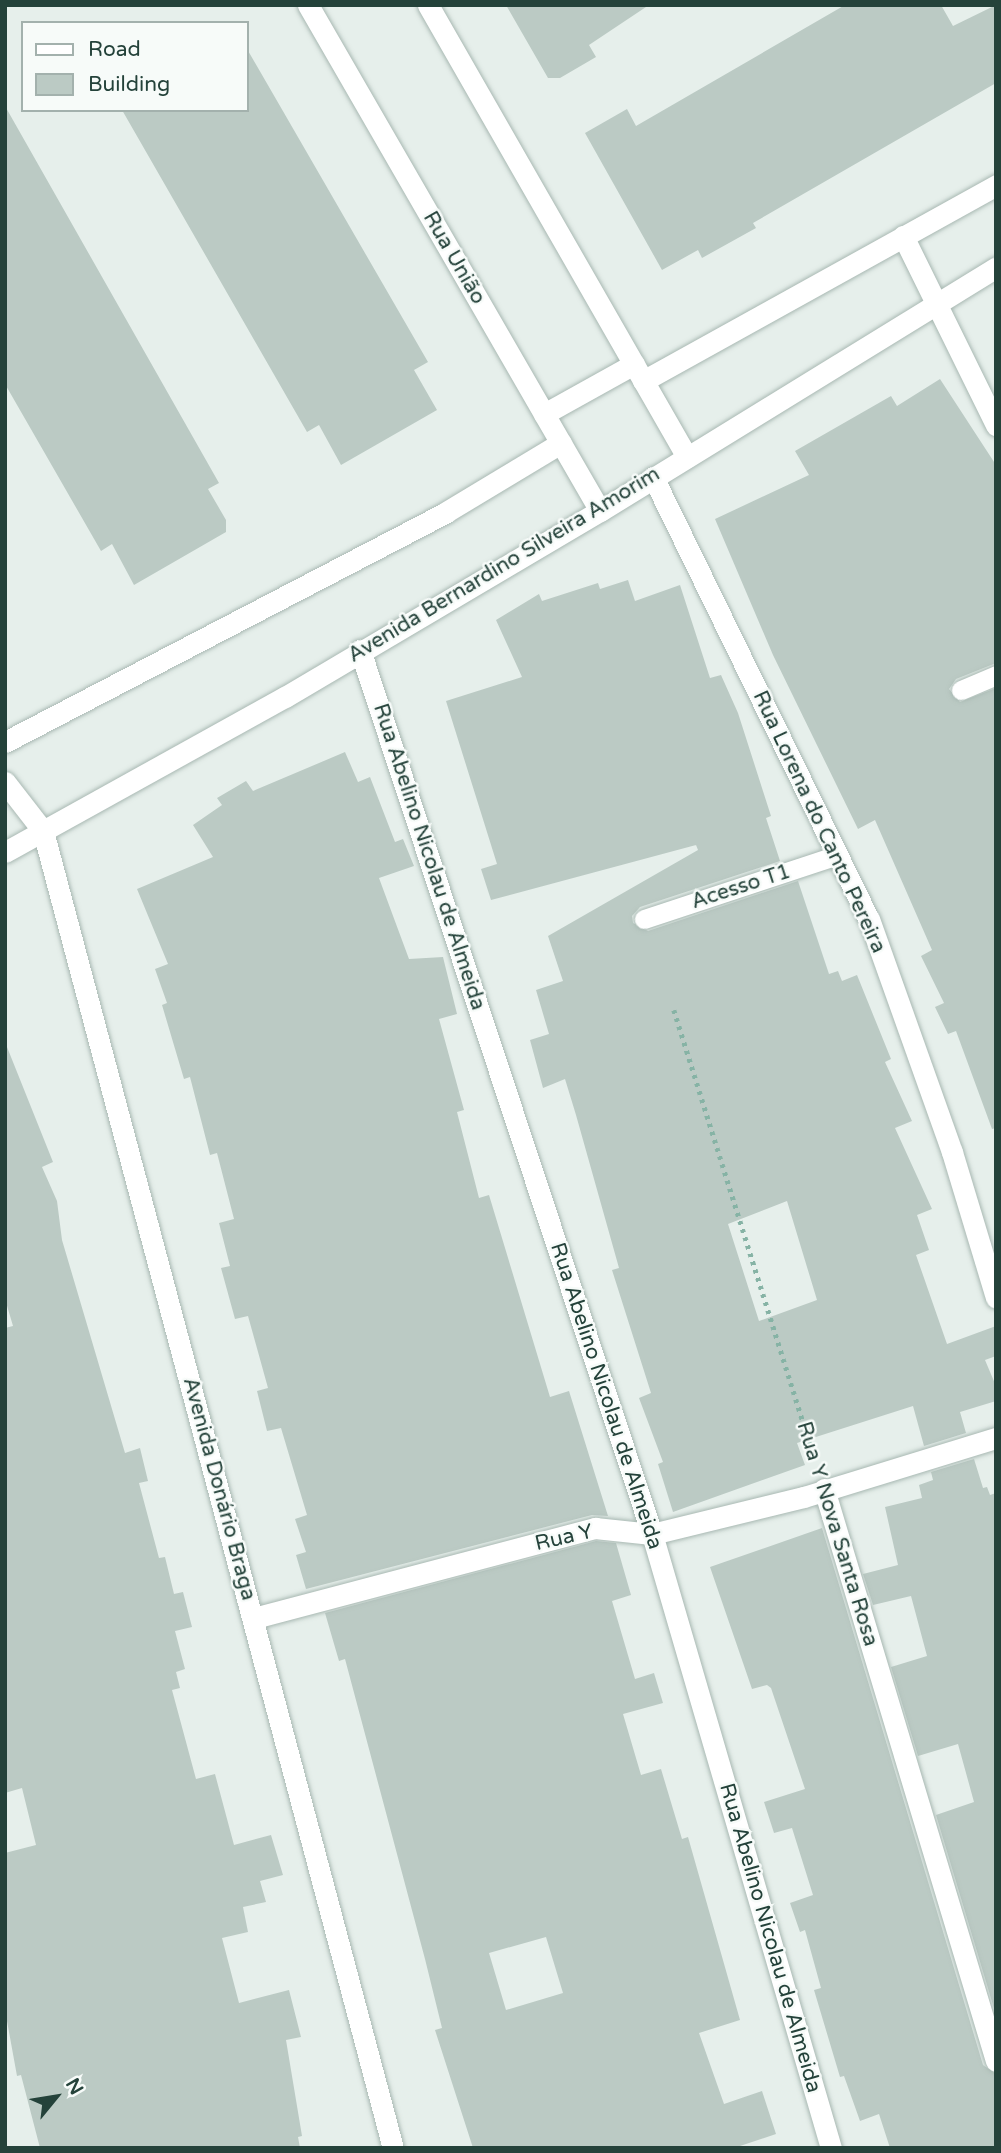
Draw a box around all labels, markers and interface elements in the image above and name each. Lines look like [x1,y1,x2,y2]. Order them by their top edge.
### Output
legend [21,21,248,112]
text: Road [88,37,141,62]
text: Building [88,72,170,97]
street label: Rua União [417,207,491,309]
street label: Avenida Bernardino Silveira Amorim [344,462,664,668]
street label: Rua Lorena do Canto Pereira [747,687,891,957]
street label: Rua Abelino Nicolau de Almeida [367,700,491,1014]
street label: Acesso T1 [688,859,794,915]
street label: Rua Abelino Nicolau de Almeida [544,1239,668,1553]
street label: Avenida Donário Braga [177,1375,261,1603]
street label: Rua Y Nova Santa Rosa [791,1419,883,1649]
street label: Rua Y [533,1519,595,1557]
street label: Rua Abelino Nicolau de Almeida [714,1780,826,2096]
north arrow [21,2062,91,2132]
text: N [61,2074,88,2099]

